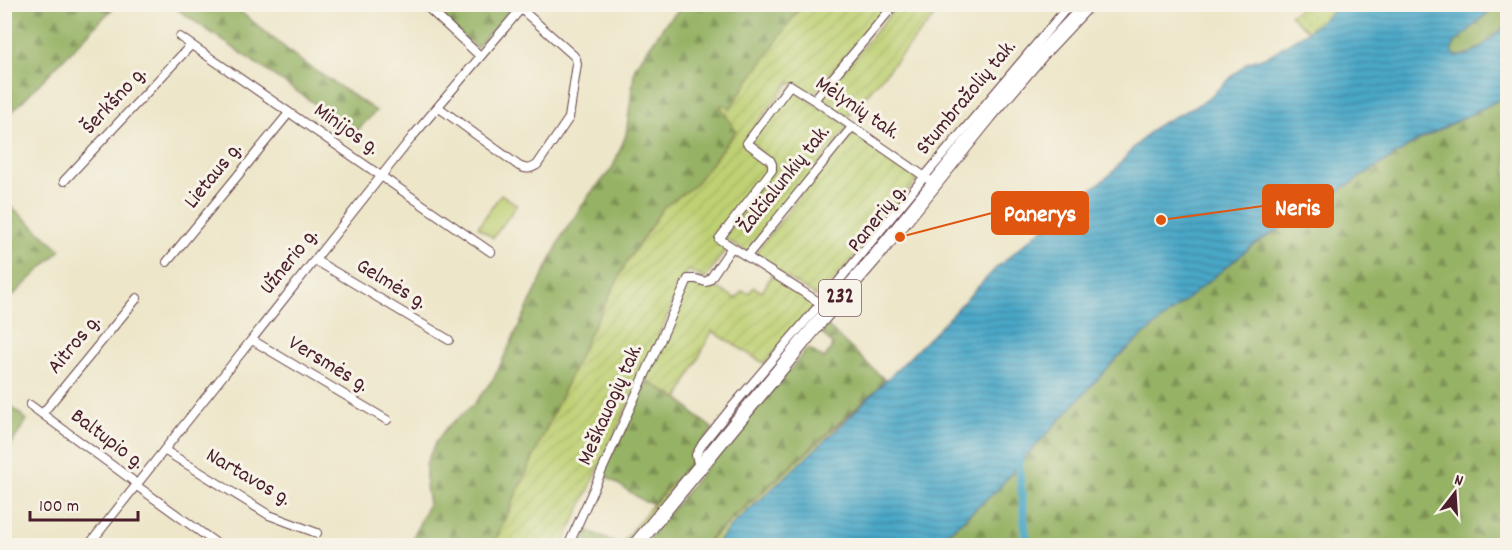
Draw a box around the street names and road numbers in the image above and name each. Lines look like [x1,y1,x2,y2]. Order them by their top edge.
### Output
street label: Stumbražolių tak. [909,33,1025,163]
street label: Šerkšno g. [75,60,155,142]
street label: Mėlynių tak. [808,69,906,149]
street label: Minijos g. [307,96,385,164]
street label: Žalčialunkių tak. [731,119,839,241]
street label: Lietaus g. [177,136,251,216]
street label: Panerių g. [841,178,915,260]
street label: Užnerio g. [253,222,327,302]
street label: Gelmės g. [349,252,433,318]
road number: 232 [819,280,861,316]
street label: Aitros g. [41,308,109,382]
street label: Versmės g. [281,329,375,401]
street label: Meškauogių tak. [570,339,652,471]
street label: Baltupio g. [63,402,151,478]
street label: Nartavos g. [199,441,297,515]

